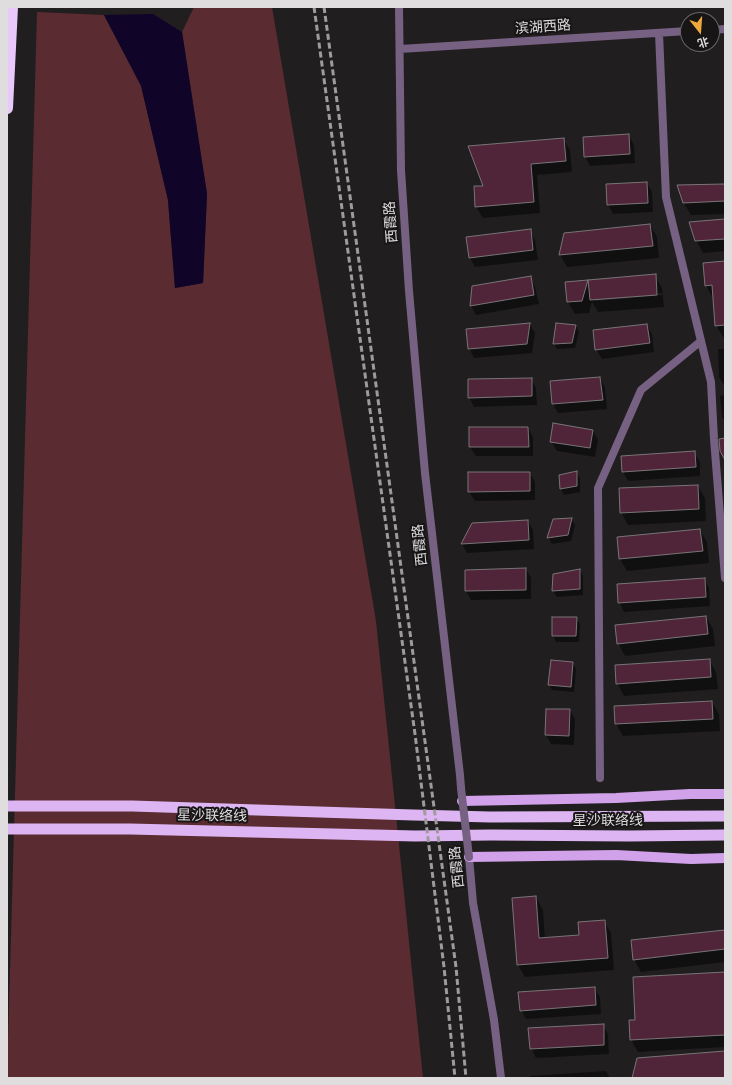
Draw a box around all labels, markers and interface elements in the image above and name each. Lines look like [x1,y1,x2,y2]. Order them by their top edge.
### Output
north arrow [680,12,720,52]
street label: 滨湖西路 [514,17,572,37]
text: 北 [696,34,711,51]
street label: 西霞路 [381,200,401,244]
street label: 西霞路 [409,523,431,567]
street label: 星沙联络线 [177,807,247,825]
street label: 星沙联络线 [573,813,643,829]
street label: 西霞路 [446,845,468,889]

